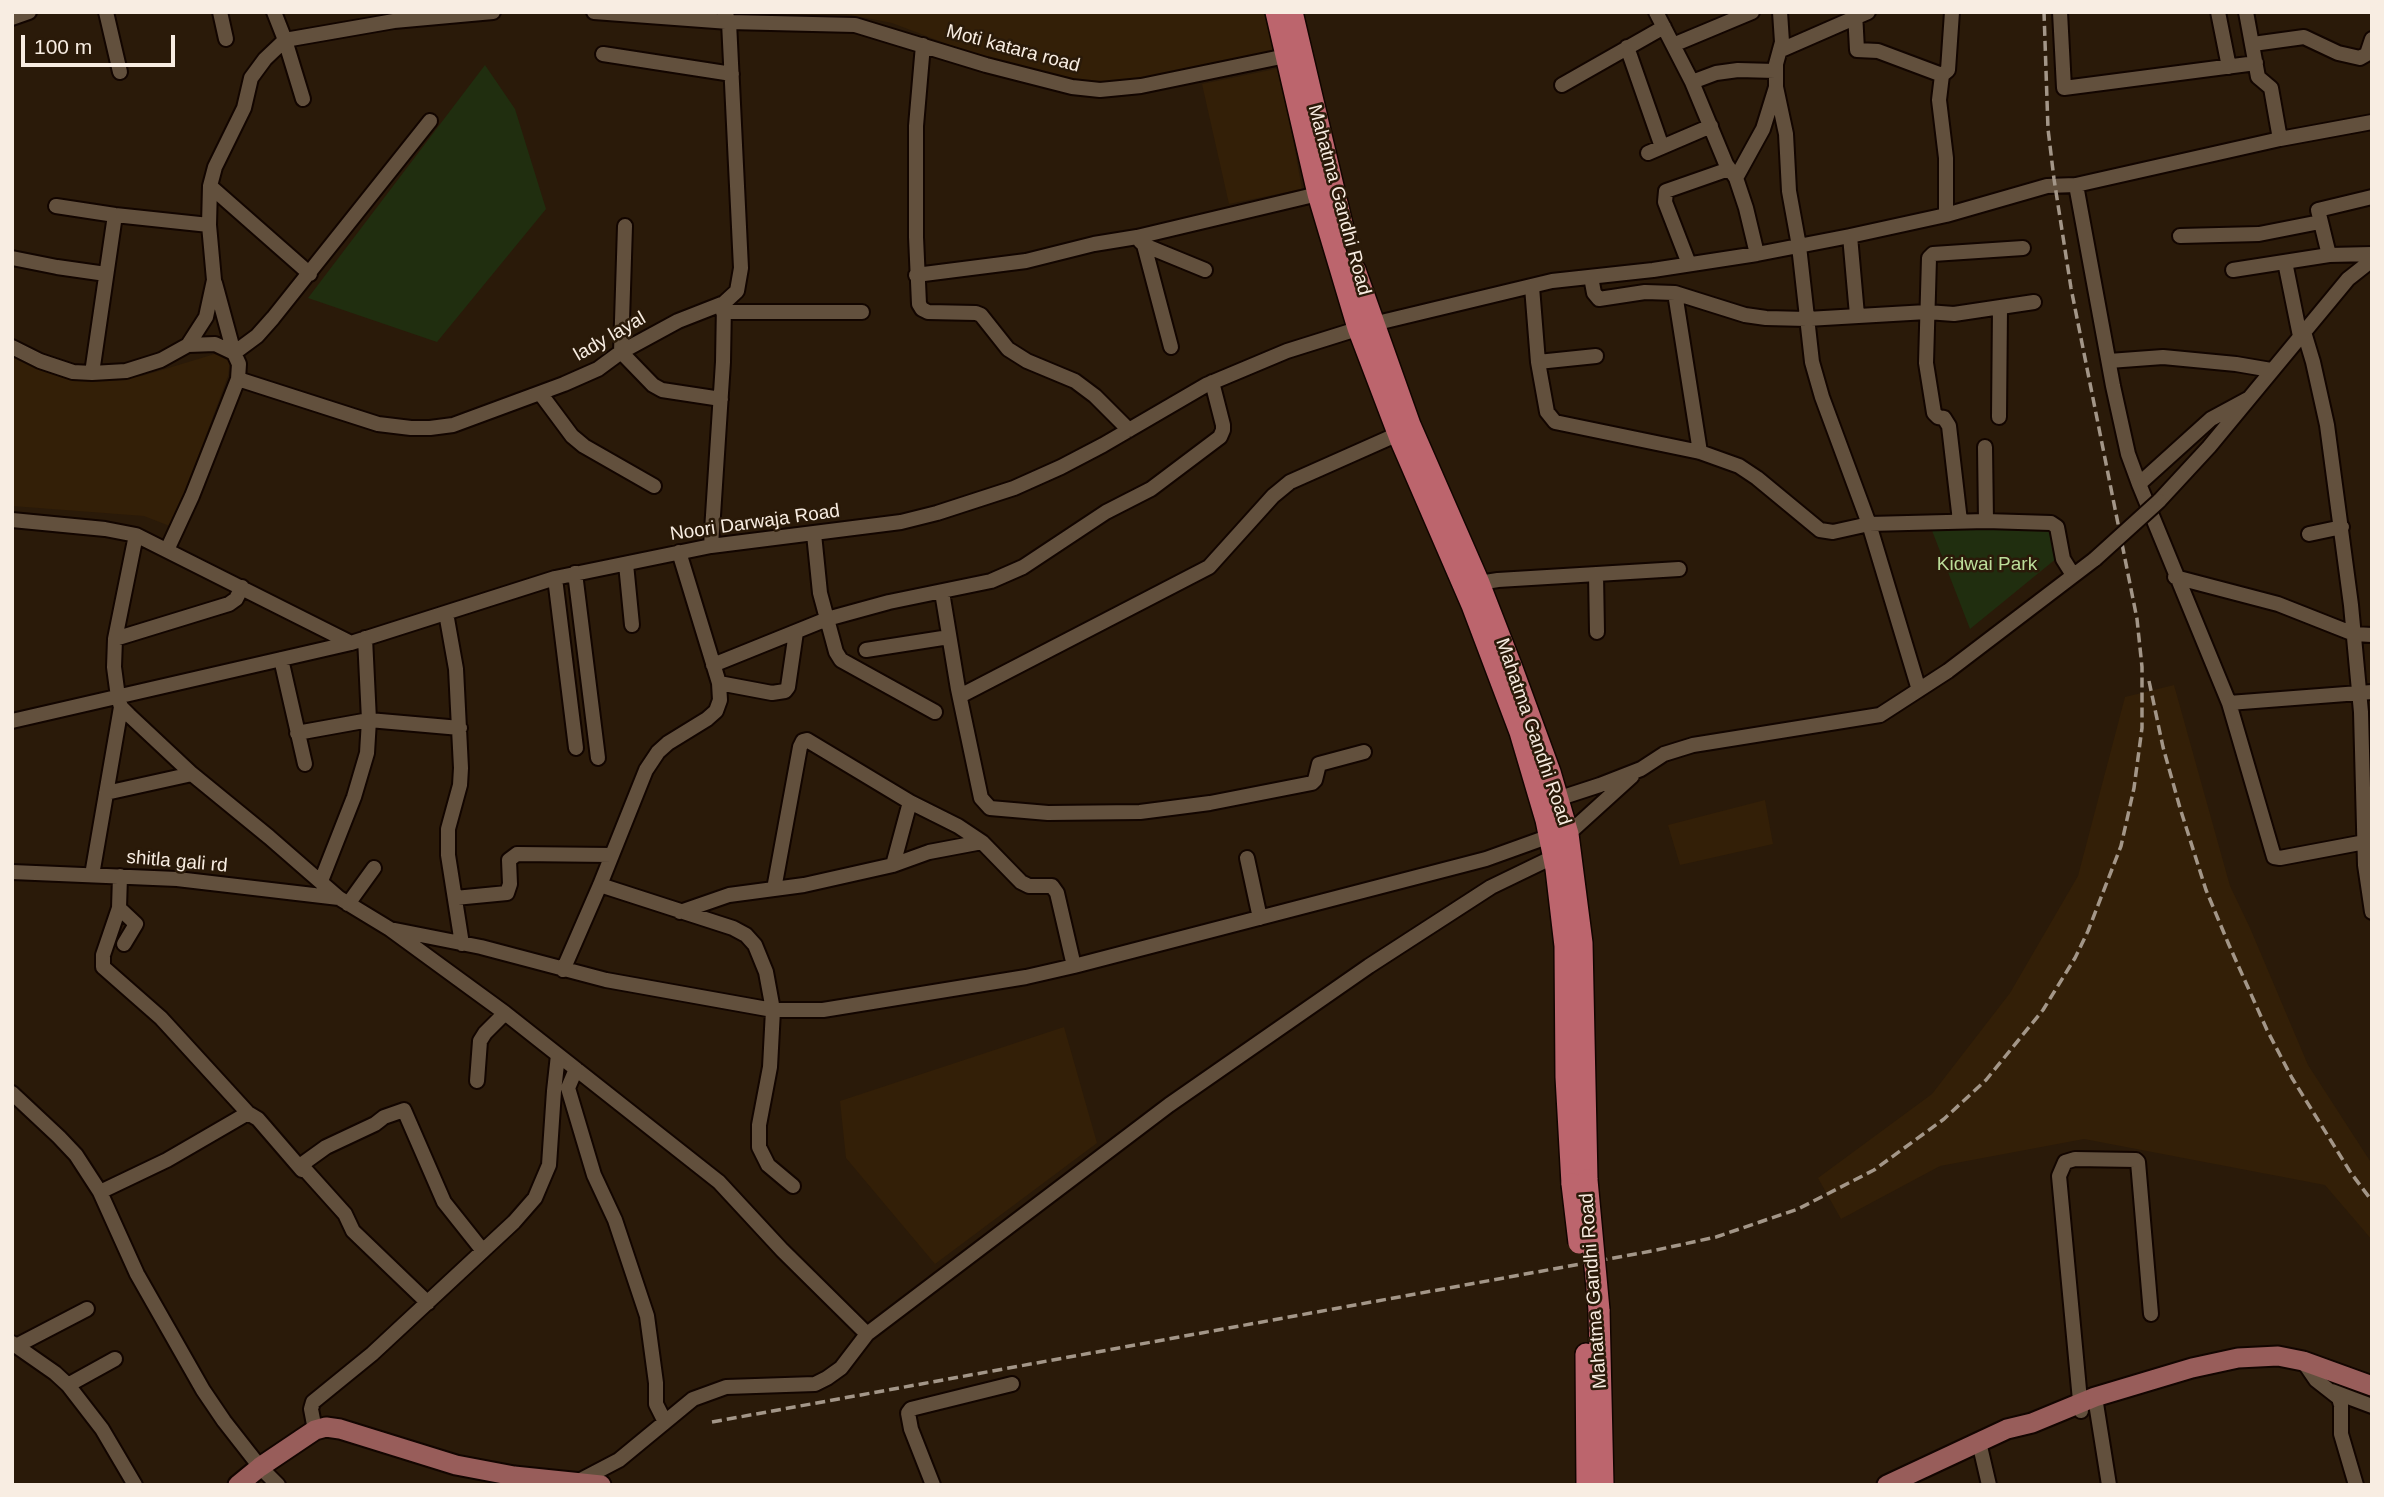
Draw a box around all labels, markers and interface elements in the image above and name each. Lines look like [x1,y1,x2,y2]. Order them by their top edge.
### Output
street label: Moti katara road [944,20,1082,78]
scale bar [24,21,178,65]
text: 100 m [34,35,92,58]
street label: Mahatma Gandhi Road [1303,102,1375,298]
street label: lady layal [570,307,650,367]
street label: Noori Darwaja Road [669,500,841,546]
park label: Kidwai Park [1937,554,2037,576]
street label: Mahatma Gandhi Road [1490,635,1576,829]
street label: shitla gali rd [126,846,228,878]
street label: Mahatma Gandhi Road [1576,1192,1612,1390]

